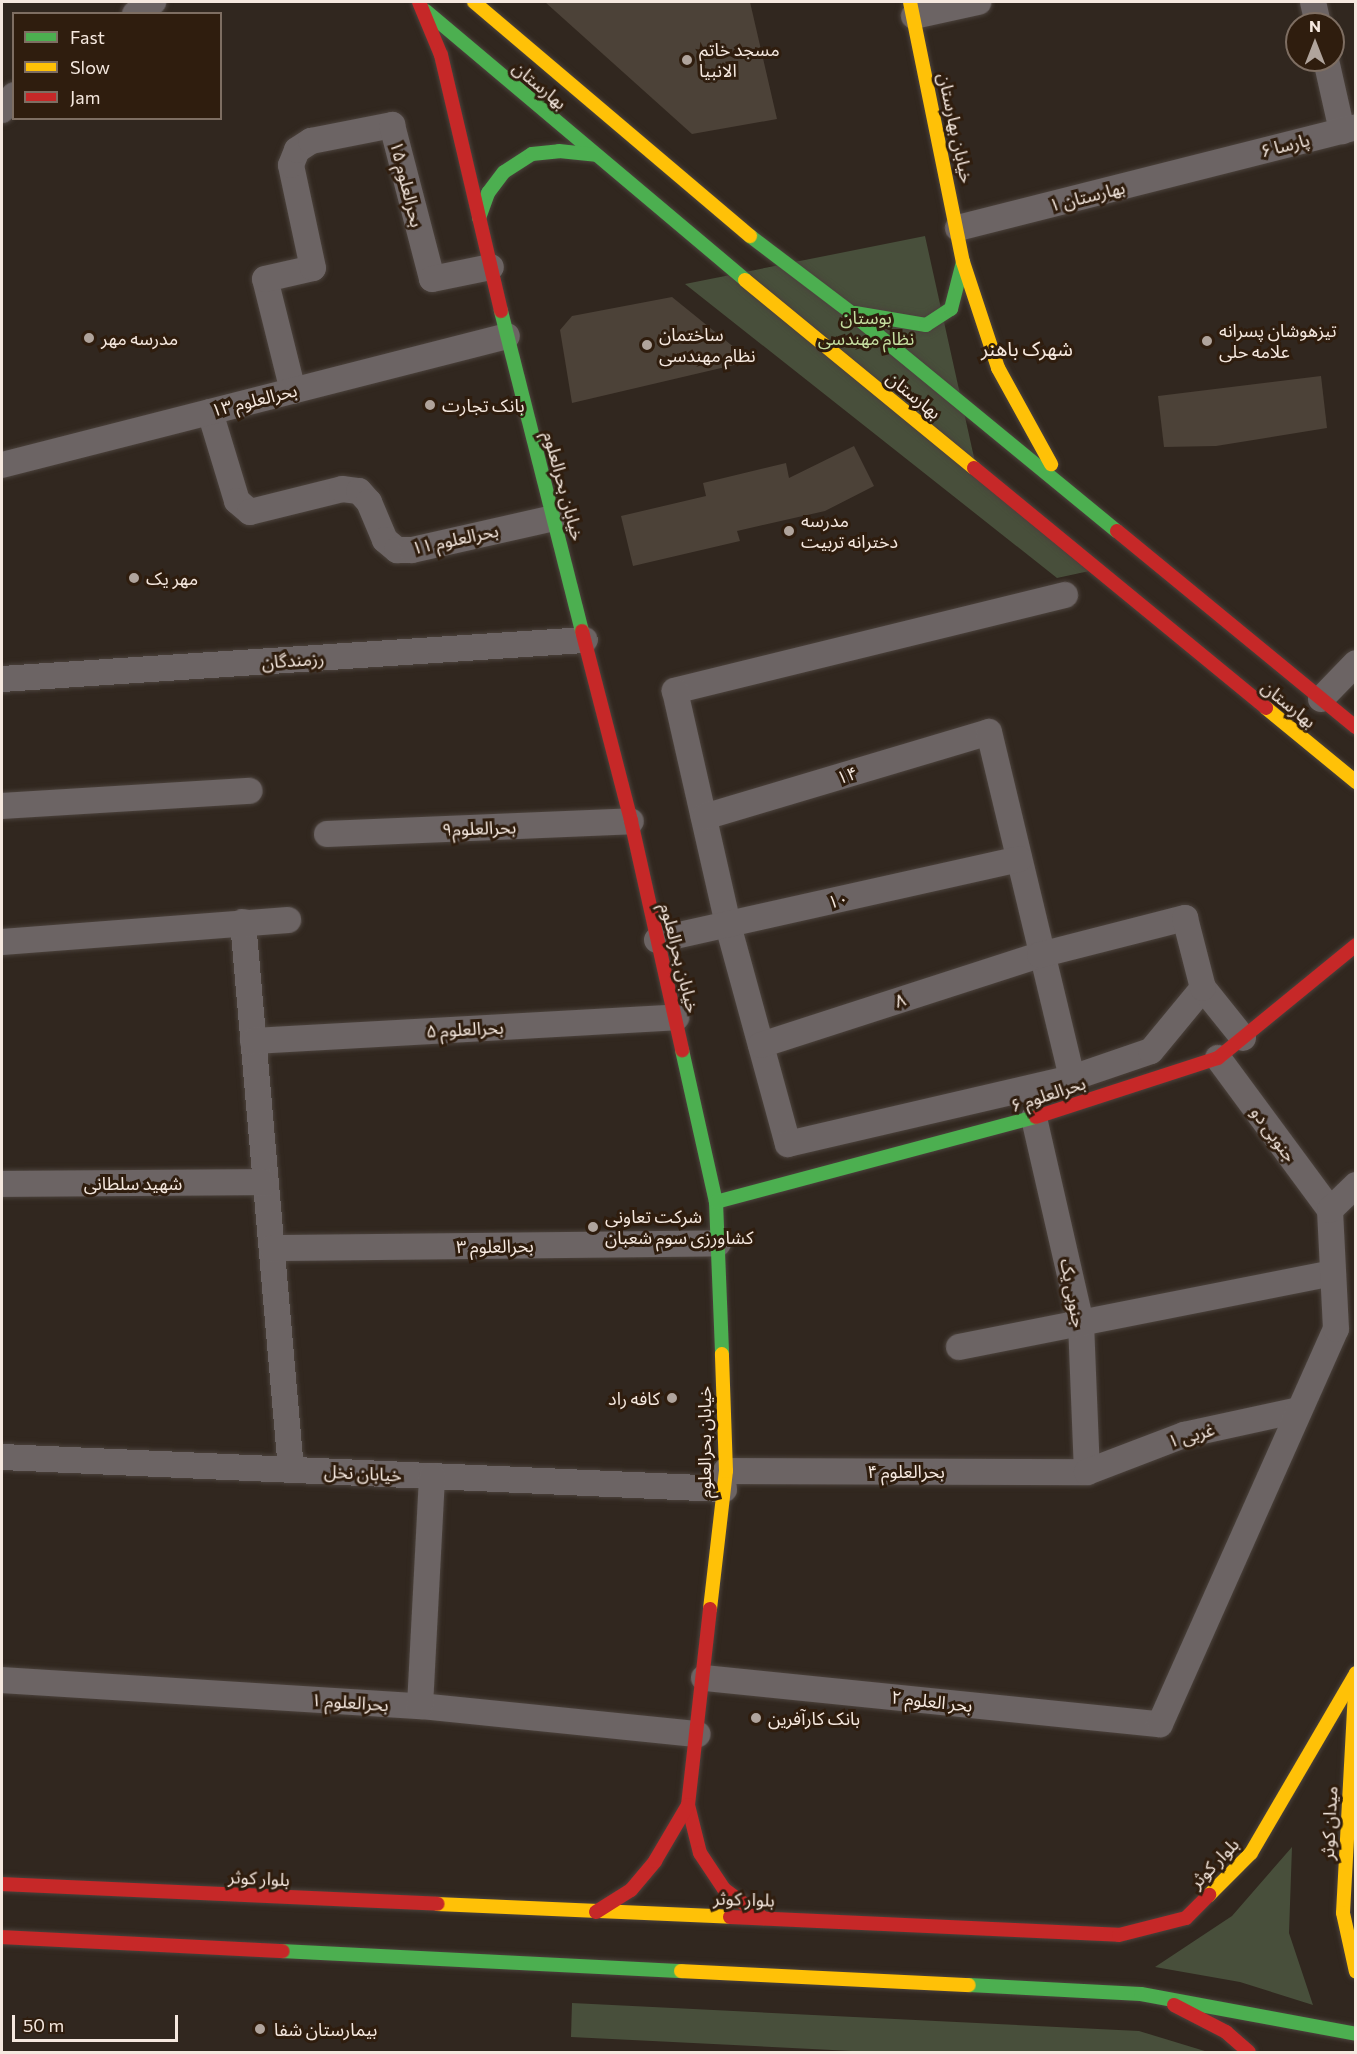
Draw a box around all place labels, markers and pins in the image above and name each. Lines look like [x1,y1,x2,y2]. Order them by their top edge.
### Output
place label: مسجد خاتم الانبیا [699,39,780,82]
marker: مسجد خاتم الانبیا [680,53,694,67]
place label: تیزهوشان پسرانه علامه حلی [1219,320,1337,362]
place label: ساختمان نظام مهندسی [659,324,756,366]
place label: مدرسه مهر [101,327,178,349]
marker: مدرسه مهر [82,331,96,345]
marker: تیزهوشان پسرانه علامه حلی [1200,334,1214,348]
marker: ساختمان نظام مهندسی [640,338,654,352]
place label: بانک تجارت [442,394,524,416]
marker: بانک تجارت [423,398,437,412]
place label: مدرسه دخترانه تربیت [801,510,898,552]
marker: مدرسه دخترانه تربیت [782,524,796,538]
place label: مهر یک [146,567,198,589]
marker: مهر یک [127,571,141,585]
place label: شرکت تعاونی کشاورزی سوم شعبان [605,1206,753,1248]
marker: شرکت تعاونی کشاورزی سوم شعبان [586,1220,600,1234]
place label: کافه راد [608,1387,660,1409]
marker: کافه راد [665,1391,679,1405]
place label: بانک کارآفرین [768,1707,860,1729]
marker: بانک کارآفرین [749,1711,763,1725]
place label: بیمارستان شفا [274,2018,377,2040]
marker: بیمارستان شفا [251,2020,269,2038]

